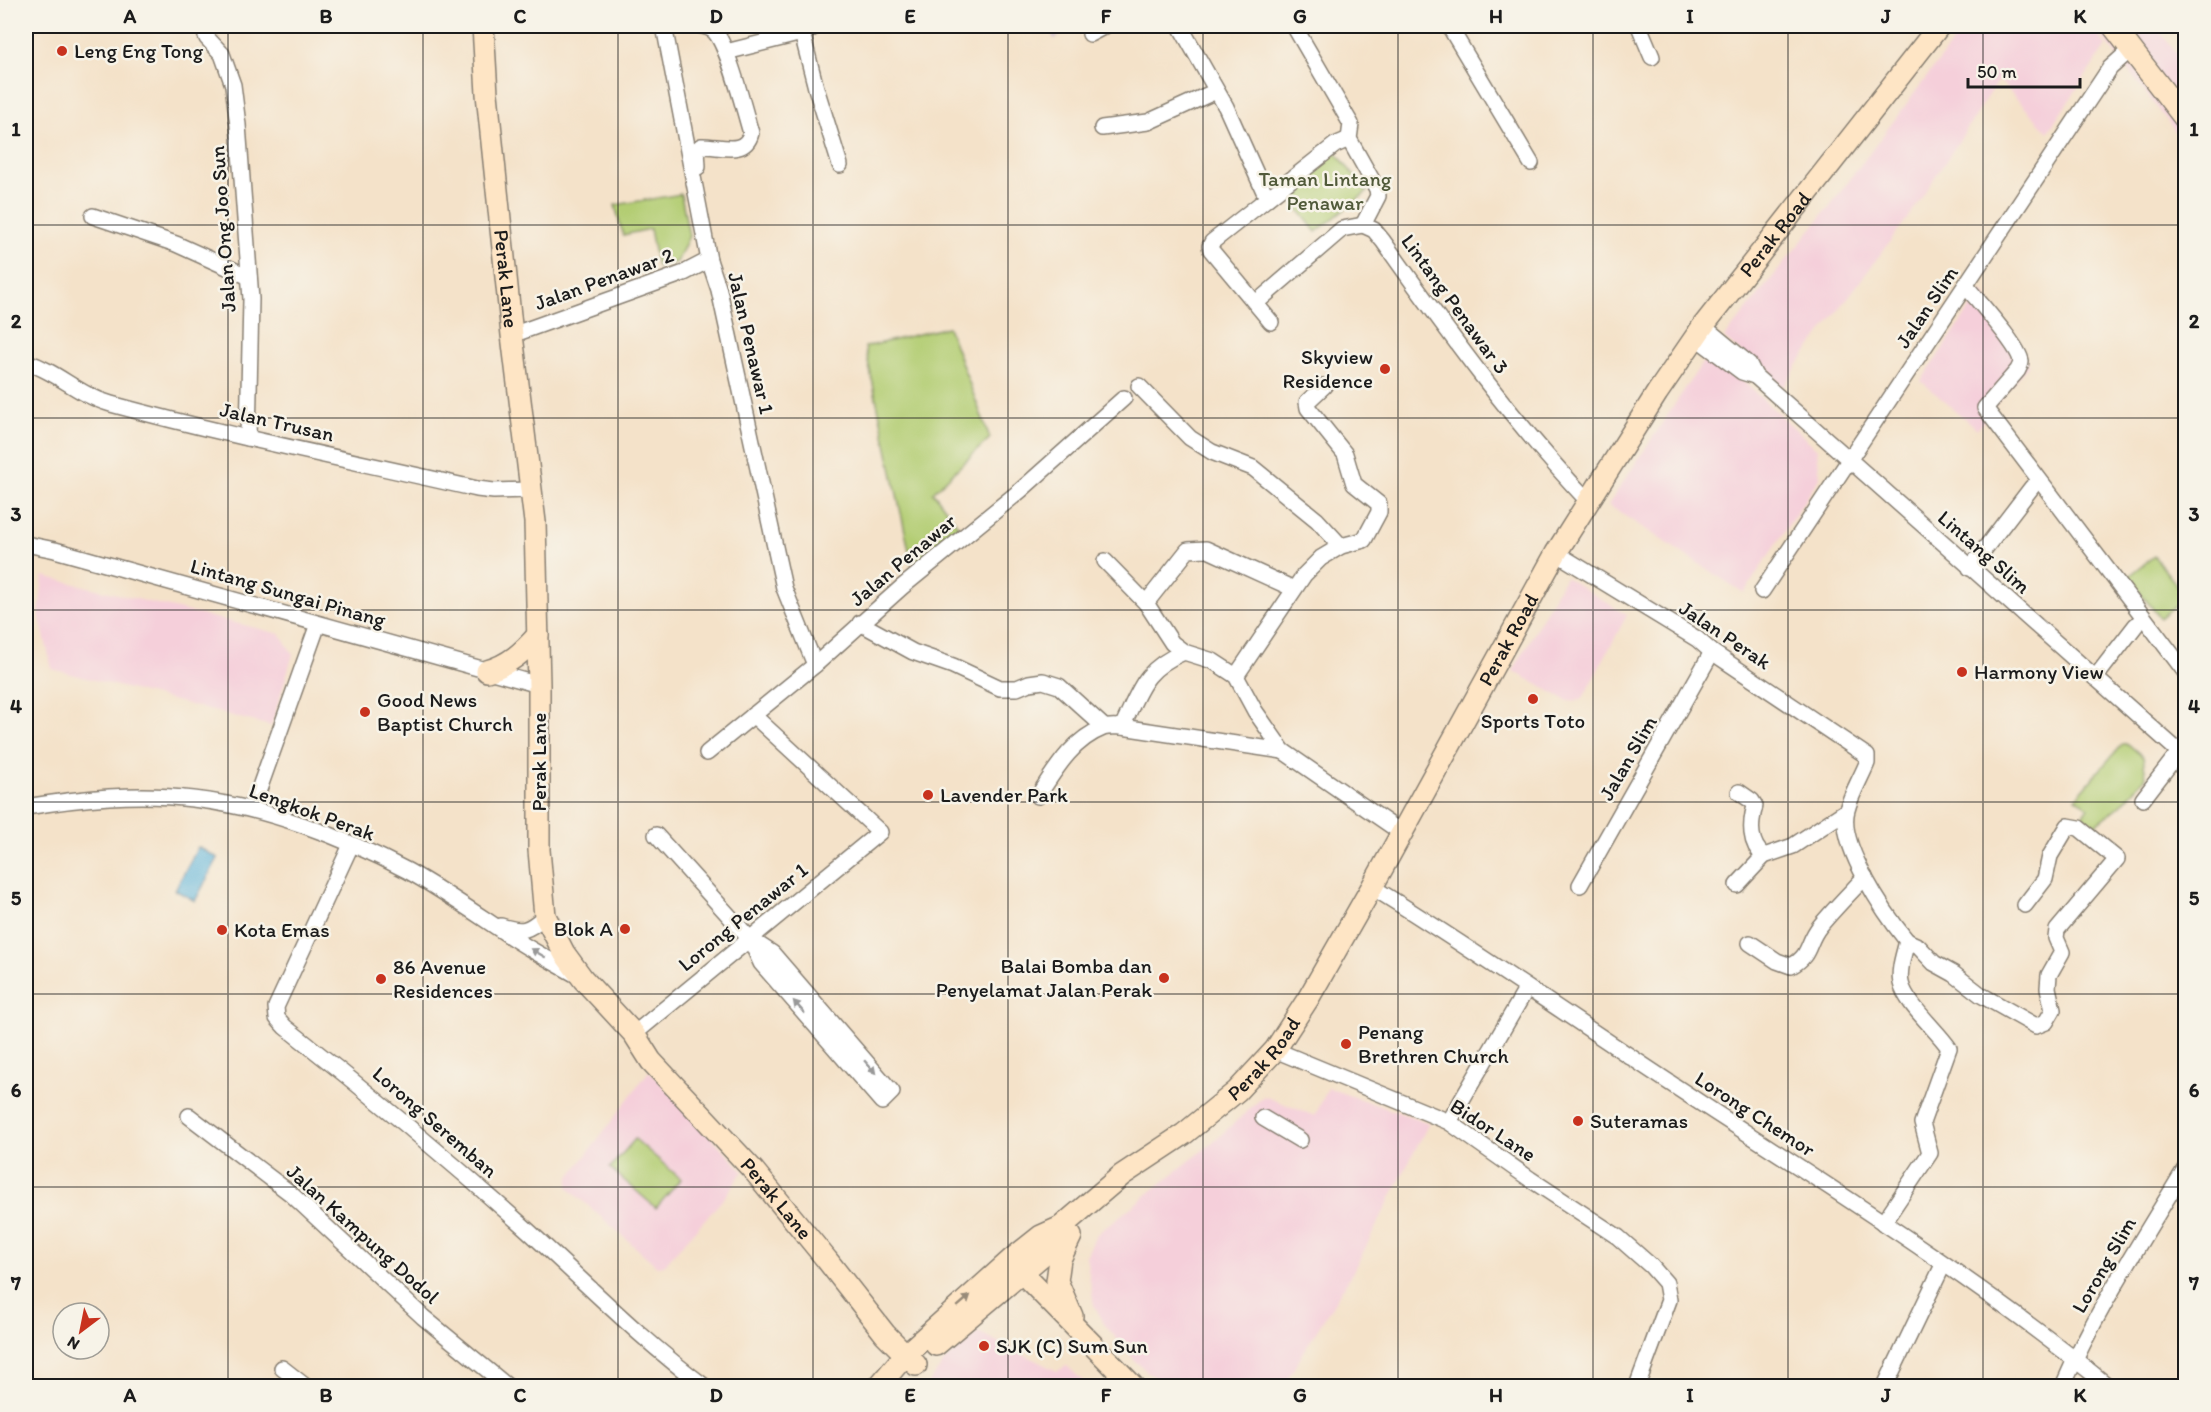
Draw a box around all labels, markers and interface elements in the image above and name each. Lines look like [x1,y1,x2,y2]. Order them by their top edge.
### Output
text: A [123,4,137,28]
text: B [320,4,333,28]
text: C [514,4,527,28]
text: D [709,4,723,28]
text: E [904,4,916,28]
text: F [1101,4,1112,28]
text: G [1293,4,1307,28]
text: H [1489,4,1503,28]
text: I [1686,4,1694,28]
text: J [1880,4,1891,28]
text: K [2074,4,2088,28]
place label: Leng Eng Tong [74,38,204,63]
marker: Leng Eng Tong [55,44,69,58]
scale bar [1968,51,2080,89]
text: 50 m [1977,61,2017,83]
text: 1 [11,117,21,141]
text: 1 [2189,117,2199,141]
street label: Jalan Ong Joo Sun [204,145,241,313]
park label: Taman Lintang Penawar [1258,166,1392,215]
street label: Perak Road [1733,186,1816,282]
street label: Perak Lane [489,228,524,329]
street label: Lintang Penawar 3 [1396,229,1515,379]
street label: Jalan Penawar 2 [531,242,677,315]
street label: Jalan Slim [1890,261,1963,353]
street label: Jalan Penawar 1 [723,269,780,417]
text: 2 [11,309,22,333]
text: 2 [2189,309,2200,333]
place label: Skyview Residence [1283,344,1373,393]
marker: Skyview Residence [1378,362,1392,376]
street label: Jalan Trusan [218,396,337,447]
text: 3 [11,502,22,526]
text: 3 [2189,502,2200,526]
street label: Lintang Slim [1933,505,2036,599]
street label: Jalan Penawar [845,508,961,611]
street label: Lintang Sungai Pinang [188,553,389,632]
street label: Perak Road [1472,588,1544,690]
street label: Jalan Perak [1675,595,1776,674]
place label: Harmony View [1974,659,2104,684]
marker: Harmony View [1955,665,1969,679]
place label: Good News Baptist Church [377,687,513,736]
marker: Sports Toto [1526,692,1540,706]
text: 4 [10,694,22,718]
text: 4 [2188,694,2200,718]
marker: Good News Baptist Church [358,705,372,719]
place label: Sports Toto [1481,708,1585,733]
street label: Jalan Slim [1593,711,1662,805]
street label: Perak Lane [526,713,551,811]
street label: Lengkok Perak [246,777,379,846]
place label: Lavender Park [940,782,1068,807]
marker: Lavender Park [921,788,935,802]
street label: Lorong Penawar 1 [673,857,813,976]
text: 5 [11,886,22,910]
text: 5 [2189,886,2200,910]
place label: Blok A [554,916,614,941]
place label: Kota Emas [234,917,330,942]
marker: Blok A [618,922,632,936]
marker: Kota Emas [215,923,229,937]
one-way arrow [529,948,546,958]
place label: Balai Bomba dan Penyelamat Jalan Perak [936,953,1152,1002]
place label: 86 Avenue Residences [393,954,493,1003]
marker: Balai Bomba dan Penyelamat Jalan Perak [1157,971,1171,985]
marker: 86 Avenue Residences [374,972,388,986]
one-way arrow [793,1000,806,1015]
street label: Perak Road [1222,1011,1305,1106]
place label: Penang Brethren Church [1358,1019,1509,1068]
marker: Penang Brethren Church [1339,1037,1353,1051]
one-way arrow [863,1059,876,1074]
street label: Lorong Seremban [368,1061,503,1183]
street label: Lorong Chemor [1691,1066,1820,1162]
text: 6 [11,1078,22,1102]
text: 6 [2189,1078,2200,1102]
street label: Bidor Lane [1446,1093,1541,1167]
place label: Suteramas [1590,1108,1688,1133]
marker: Suteramas [1571,1114,1585,1128]
street label: Perak Lane [736,1152,818,1244]
street label: Jalan Kampung Dodol [282,1158,445,1309]
street label: Lorong Slim [2066,1212,2141,1317]
text: 7 [10,1271,21,1295]
text: 7 [2188,1271,2199,1295]
one-way arrow [956,1295,972,1308]
north arrow [51,1301,111,1361]
text: N [64,1332,83,1354]
place label: SJK (C) Sum Sun [996,1333,1148,1358]
marker: SJK (C) Sum Sun [977,1339,991,1353]
text: A [123,1383,137,1407]
text: B [320,1383,333,1407]
text: C [514,1383,527,1407]
text: D [709,1383,723,1407]
text: E [904,1383,916,1407]
text: F [1101,1383,1112,1407]
text: G [1293,1383,1307,1407]
text: H [1489,1383,1503,1407]
text: I [1686,1383,1694,1407]
text: J [1880,1383,1891,1407]
text: K [2074,1383,2088,1407]

